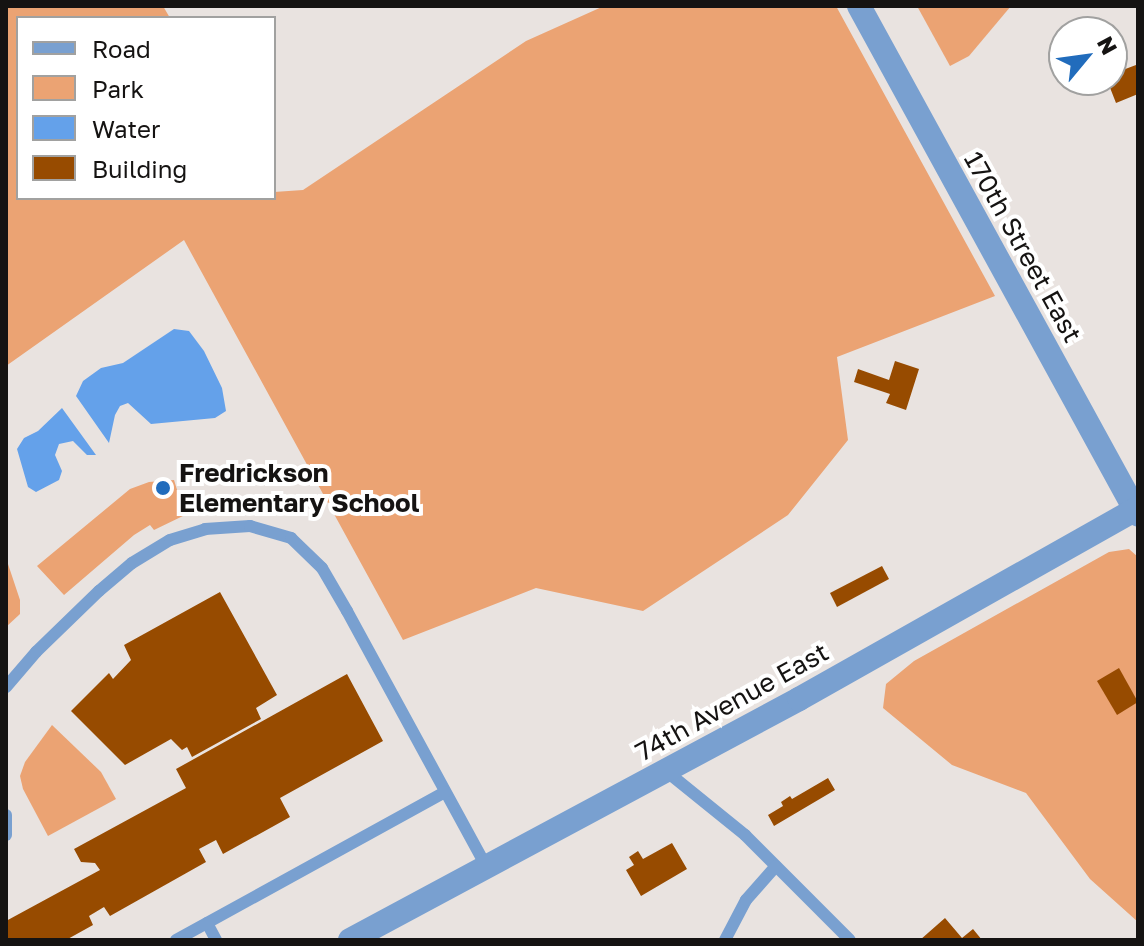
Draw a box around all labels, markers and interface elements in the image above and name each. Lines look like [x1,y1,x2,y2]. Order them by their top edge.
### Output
legend [16,16,276,200]
north arrow [1048,16,1128,96]
text: N [1092,31,1124,59]
text: Road [92,34,151,63]
text: Park [92,74,144,103]
text: Water [92,114,160,143]
street label: 170th Street East [958,146,1088,348]
text: Building [92,154,187,183]
place label: Fredrickson Elementary School [179,457,419,518]
marker: Fredrickson Elementary School [154,479,172,497]
street label: 74th Avenue East [630,636,834,768]

